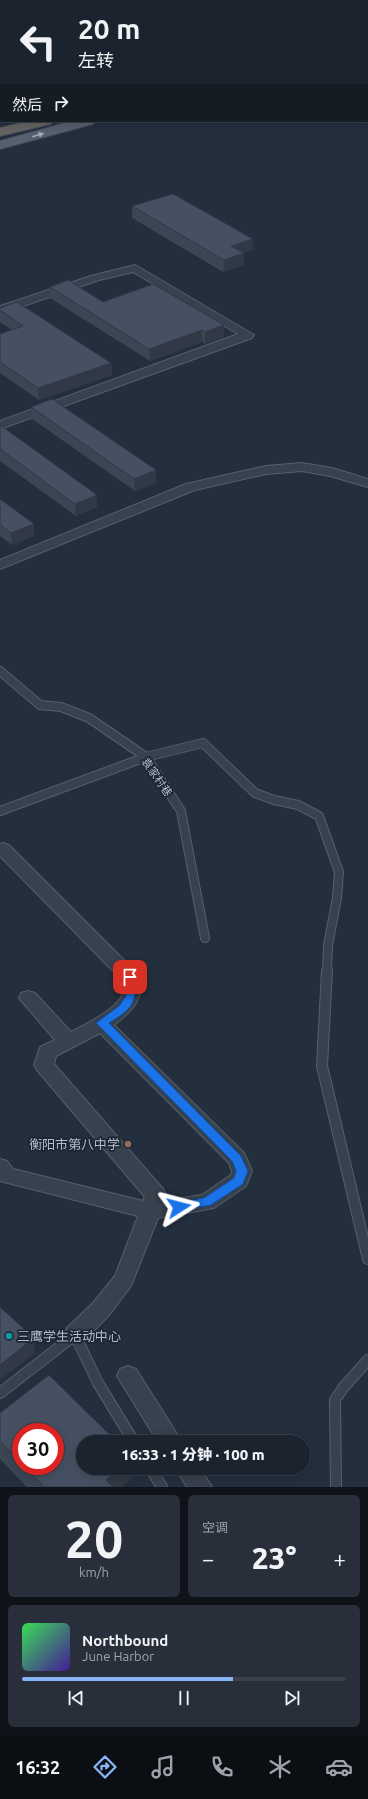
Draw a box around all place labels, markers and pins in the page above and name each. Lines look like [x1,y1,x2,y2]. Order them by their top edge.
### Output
pin [113,960,147,994]
place label: 衡阳市第八中学 [29,1137,120,1151]
marker: 衡阳市第八中学 [123,1139,133,1149]
place label: 三鹰学生活动中心 [17,1329,121,1343]
marker: 三鹰学生活动中心 [4,1331,14,1341]

